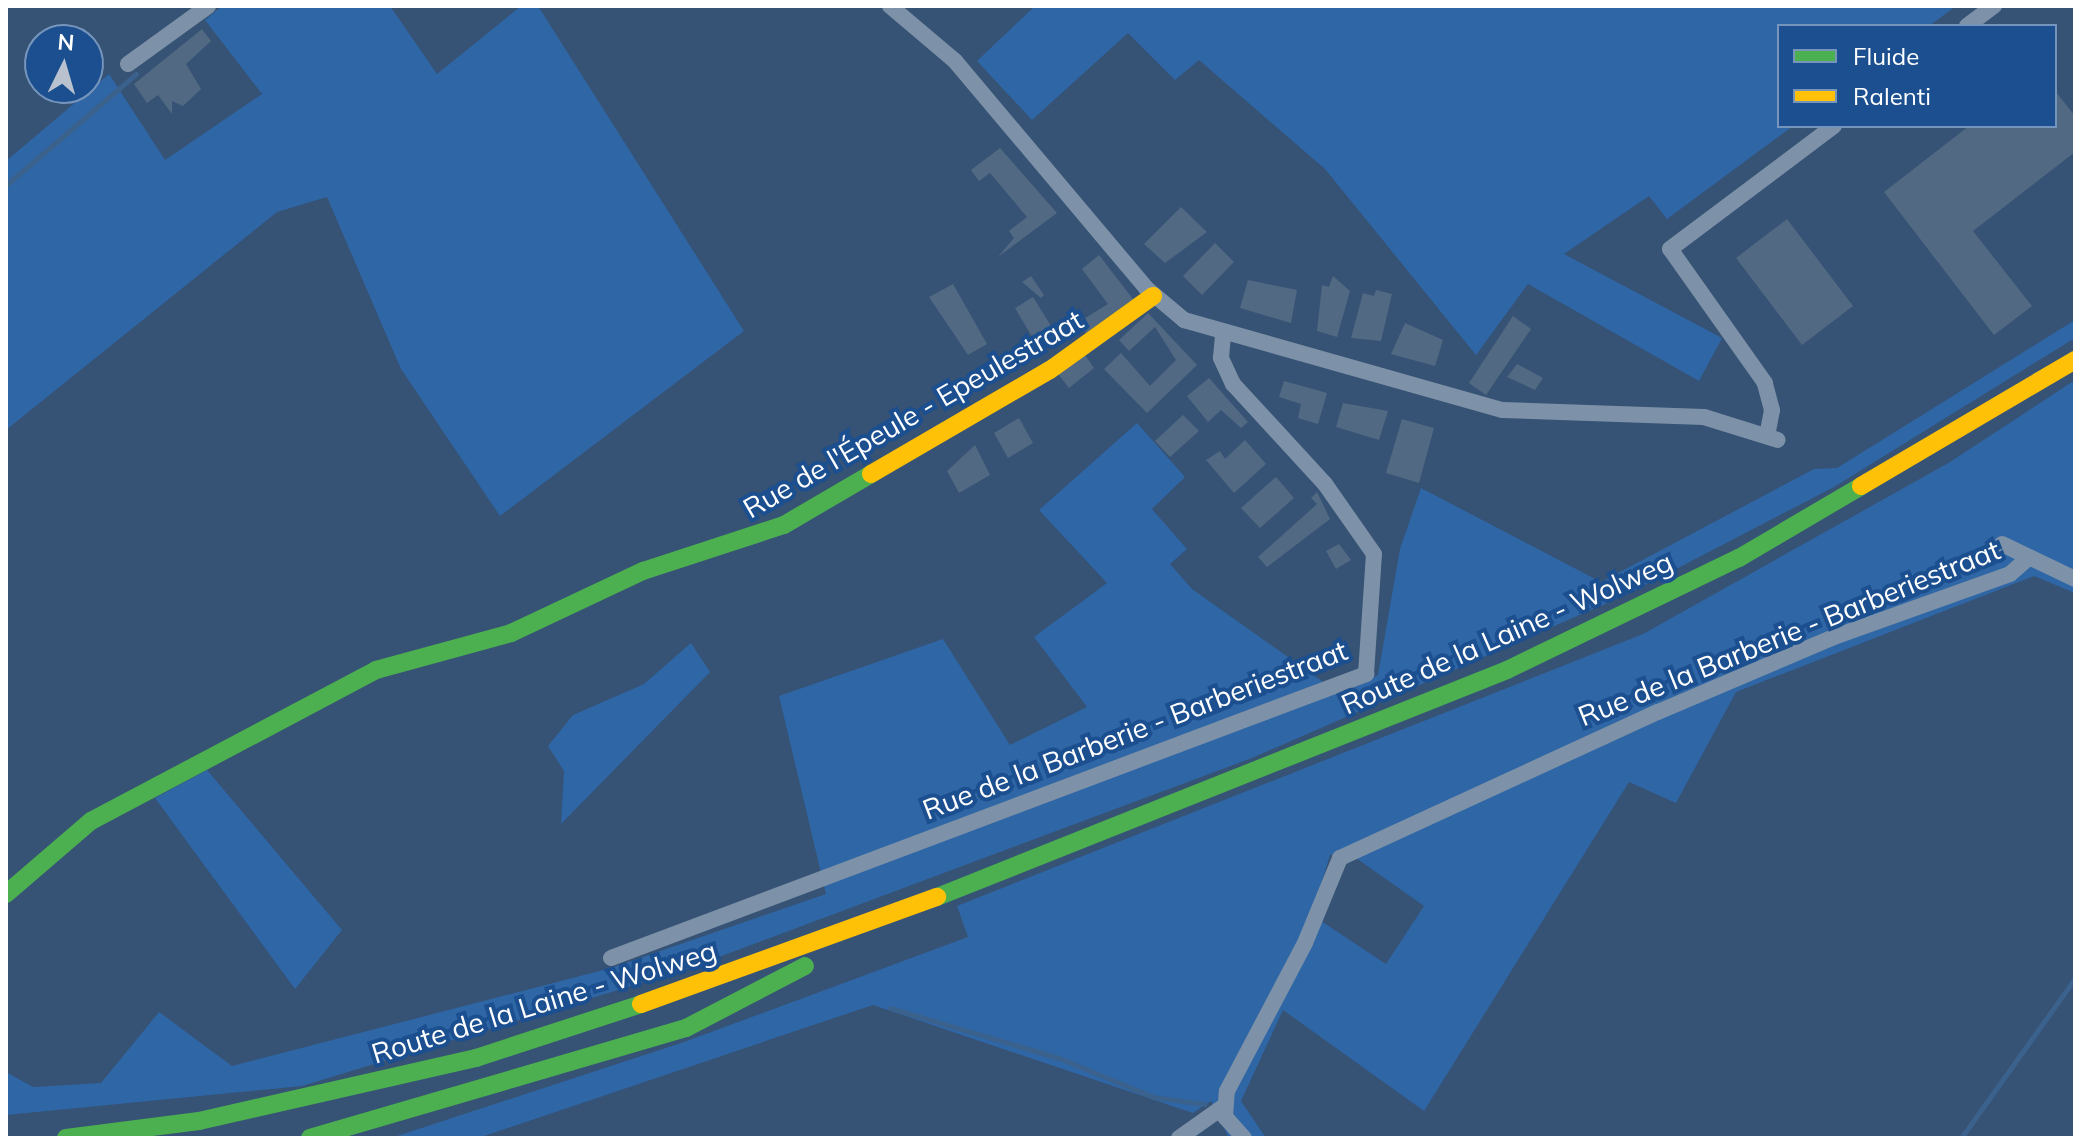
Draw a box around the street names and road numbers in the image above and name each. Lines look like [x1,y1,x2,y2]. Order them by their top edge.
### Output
street label: Rue de l'Épeule - Epeulestraat [737,303,1089,525]
street label: Rue de la Barberie - Barberiestraat [1573,533,2005,733]
street label: Route de la Laine - Wolweg [1336,545,1678,721]
street label: Rue de la Barberie - Barberiestraat [918,633,1352,827]
street label: Route de la Laine - Wolweg [367,933,721,1071]

